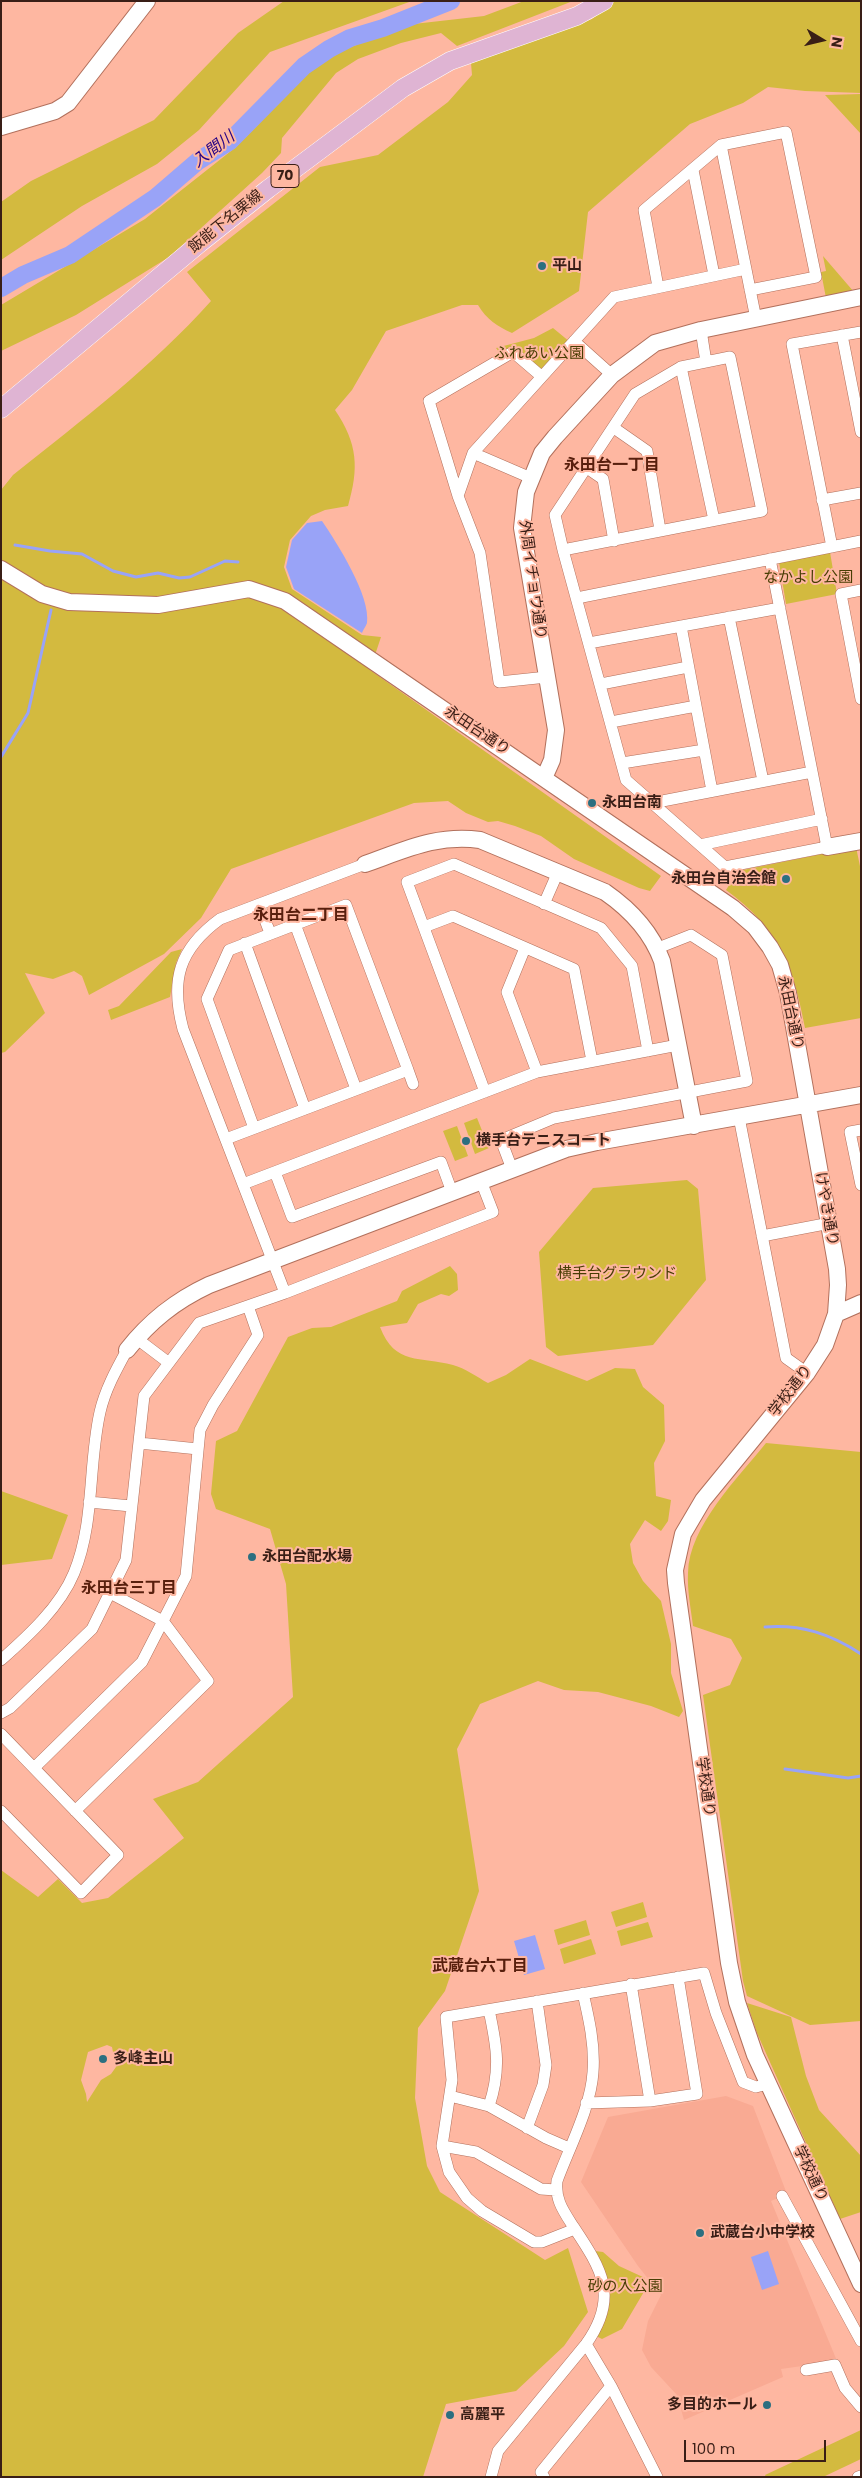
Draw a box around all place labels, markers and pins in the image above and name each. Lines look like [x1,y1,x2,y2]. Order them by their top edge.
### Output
place label: 平山 [552,257,582,275]
marker: 平山 [536,260,548,272]
place label: 永田台南 [602,794,662,812]
marker: 永田台南 [586,797,598,809]
place label: 永田台自治会館 [671,870,776,888]
marker: 永田台自治会館 [780,873,792,885]
place label: 横手台テニスコート [476,1132,611,1150]
marker: 横手台テニスコート [460,1135,472,1147]
place label: 永田台配水場 [262,1548,352,1566]
marker: 永田台配水場 [246,1551,258,1563]
place label: 多峰主山 [113,2050,173,2068]
marker: 多峰主山 [97,2053,109,2065]
place label: 武蔵台小中学校 [710,2224,815,2242]
marker: 武蔵台小中学校 [694,2227,706,2239]
place label: 多目的ホール [667,2396,757,2414]
marker: 多目的ホール [761,2399,773,2411]
place label: 高麗平 [460,2406,505,2424]
marker: 高麗平 [444,2409,456,2421]

